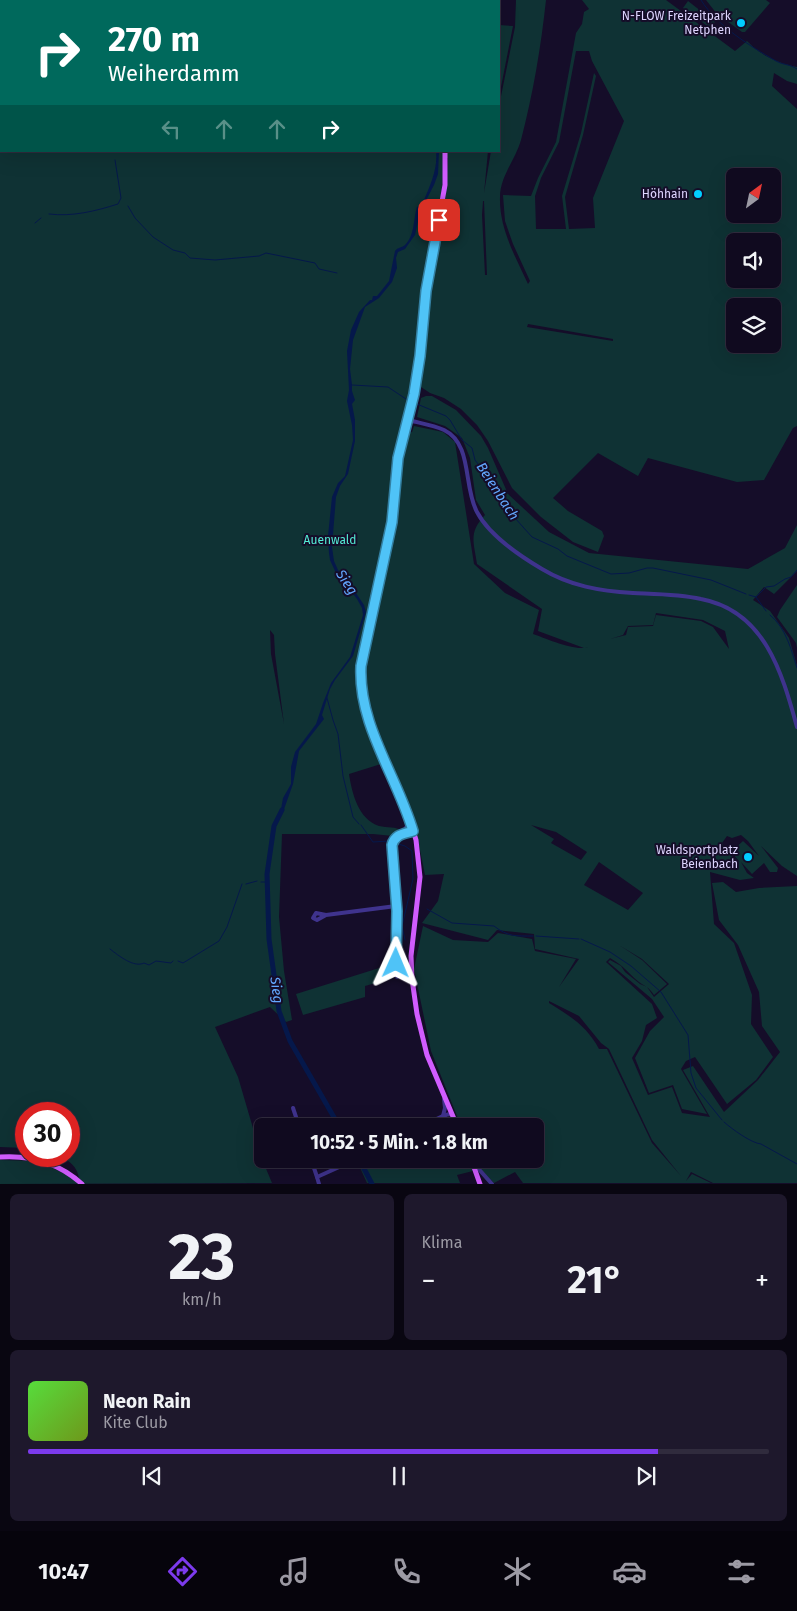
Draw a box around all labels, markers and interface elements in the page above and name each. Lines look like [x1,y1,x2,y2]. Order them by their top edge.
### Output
place label: N-FLOW Freizeitpark Netphen [622,9,732,37]
marker: N-FLOW Freizeitpark Netphen [735,17,747,29]
text: 270 m [108,18,200,60]
icon: right [25,20,90,85]
text: Weiherdamm [108,60,240,87]
icon: left [157,115,185,143]
icon: ahead [210,115,238,143]
icon: ahead [263,115,291,143]
icon: right [316,115,344,143]
north arrow [726,168,781,222]
map controls [726,168,781,353]
place label: Höhhain [642,187,688,201]
marker: Höhhain [692,188,704,200]
pin [418,199,460,241]
icon: arrive [425,206,453,234]
button: sound [726,233,781,288]
button: layers [726,298,781,353]
water label: Beienbach [473,459,523,523]
park label: Auenwald [304,533,356,547]
water label: Sieg [332,566,361,598]
place label: Waldsportplatz Beienbach [656,843,738,871]
marker: Waldsportplatz Beienbach [742,851,754,863]
position arrow [369,936,421,988]
water label: Sieg [266,975,287,1004]
speed limit sign: 30 [15,1102,80,1167]
text: 10:52 · 5 Min. · 1.8 km [310,1131,488,1154]
text: 23 [168,1218,235,1296]
text: Klima [422,1233,463,1252]
text: 21° [567,1257,623,1303]
text: − [422,1264,436,1297]
text: + [755,1264,769,1297]
text: km/h [182,1290,222,1309]
text: Neon Rain [103,1390,191,1413]
text: Kite Club [103,1413,168,1432]
icon: previous [138,1462,166,1490]
icon: pause [385,1462,413,1490]
icon: next [632,1462,660,1490]
icon: directions [165,1554,200,1589]
icon: music [277,1554,312,1589]
icon: phone [389,1554,424,1589]
icon: climate [500,1554,535,1589]
icon: car [612,1554,647,1589]
icon: filters [724,1554,759,1589]
text: 10:47 [38,1558,89,1585]

